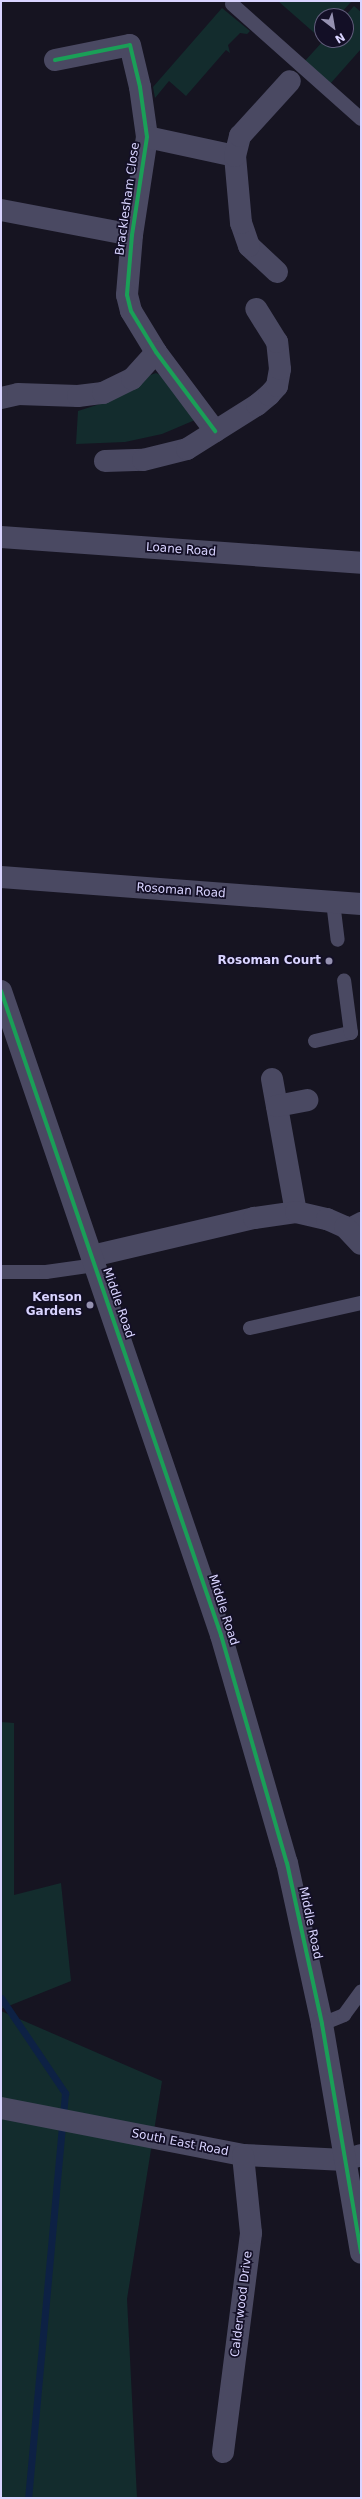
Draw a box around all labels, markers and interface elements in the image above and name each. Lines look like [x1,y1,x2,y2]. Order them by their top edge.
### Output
north arrow [314,8,354,48]
text: N [333,30,347,46]
street label: Bracklesham Close [113,141,143,257]
street label: Loane Road [146,540,216,560]
street label: Rosoman Road [136,881,226,901]
place label: Rosoman Court [218,954,321,968]
marker: Rosoman Court [324,956,334,966]
street label: Middle Road [99,1266,137,1340]
place label: Kenson Gardens [26,1291,82,1319]
marker: Kenson Gardens [85,1300,95,1310]
street label: Middle Road [205,1573,241,1647]
street label: Middle Road [295,1886,325,1960]
street label: South East Road [130,2127,230,2159]
street label: Calderwood Drive [228,2250,256,2358]

